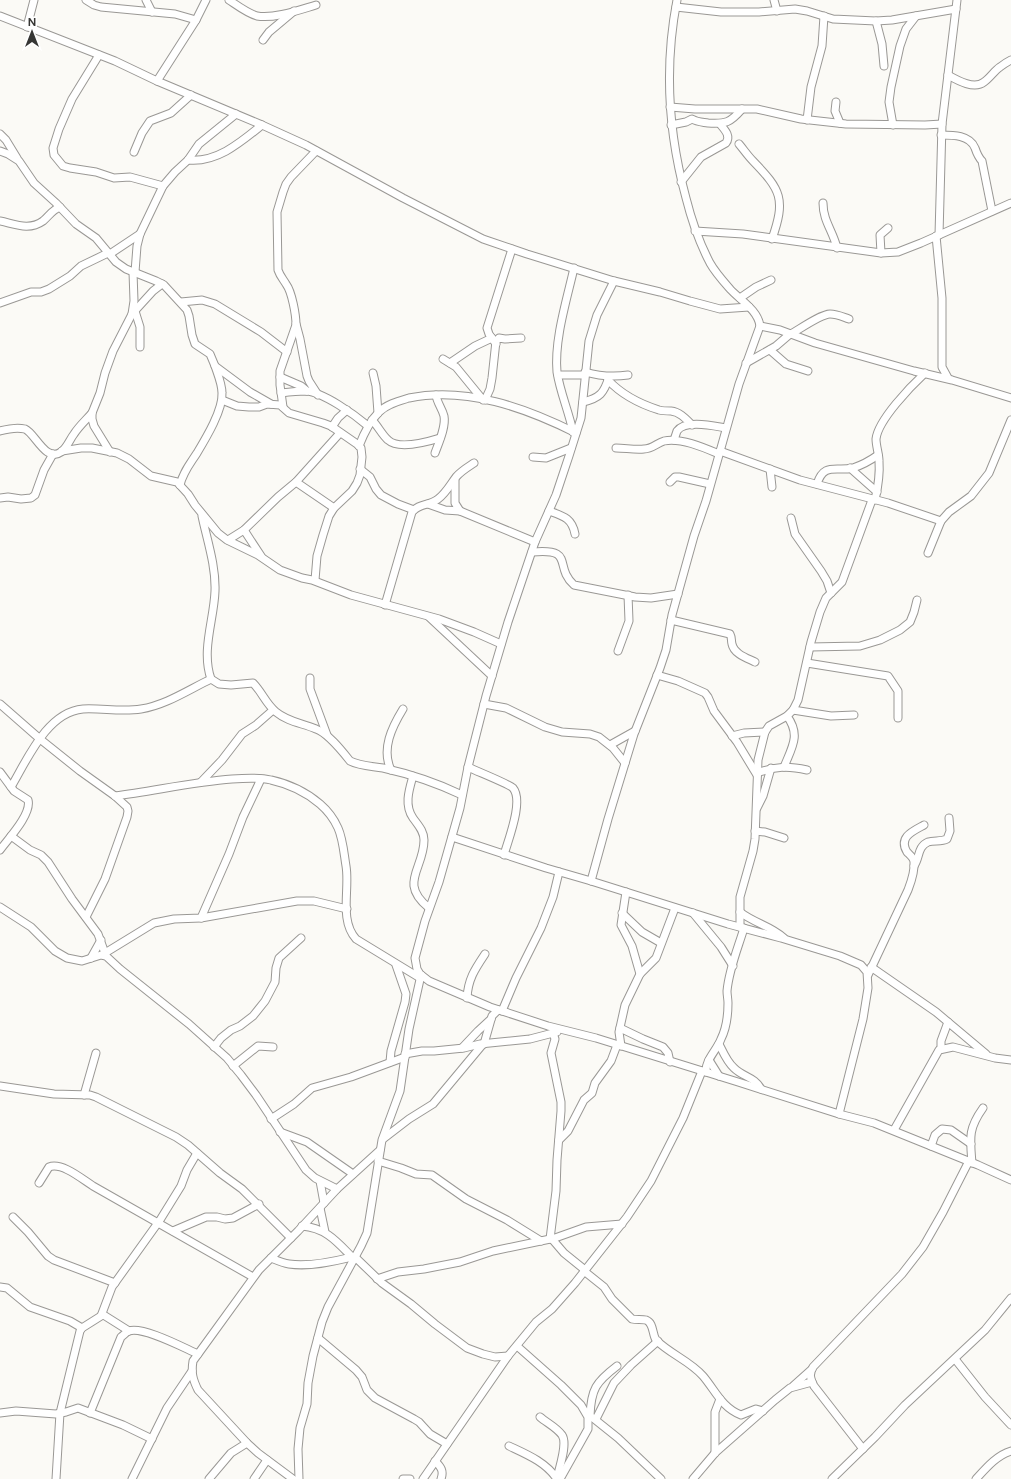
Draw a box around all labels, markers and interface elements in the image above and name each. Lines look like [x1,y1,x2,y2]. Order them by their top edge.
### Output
north arrow [12,12,52,52]
text: N [28,16,36,29]

